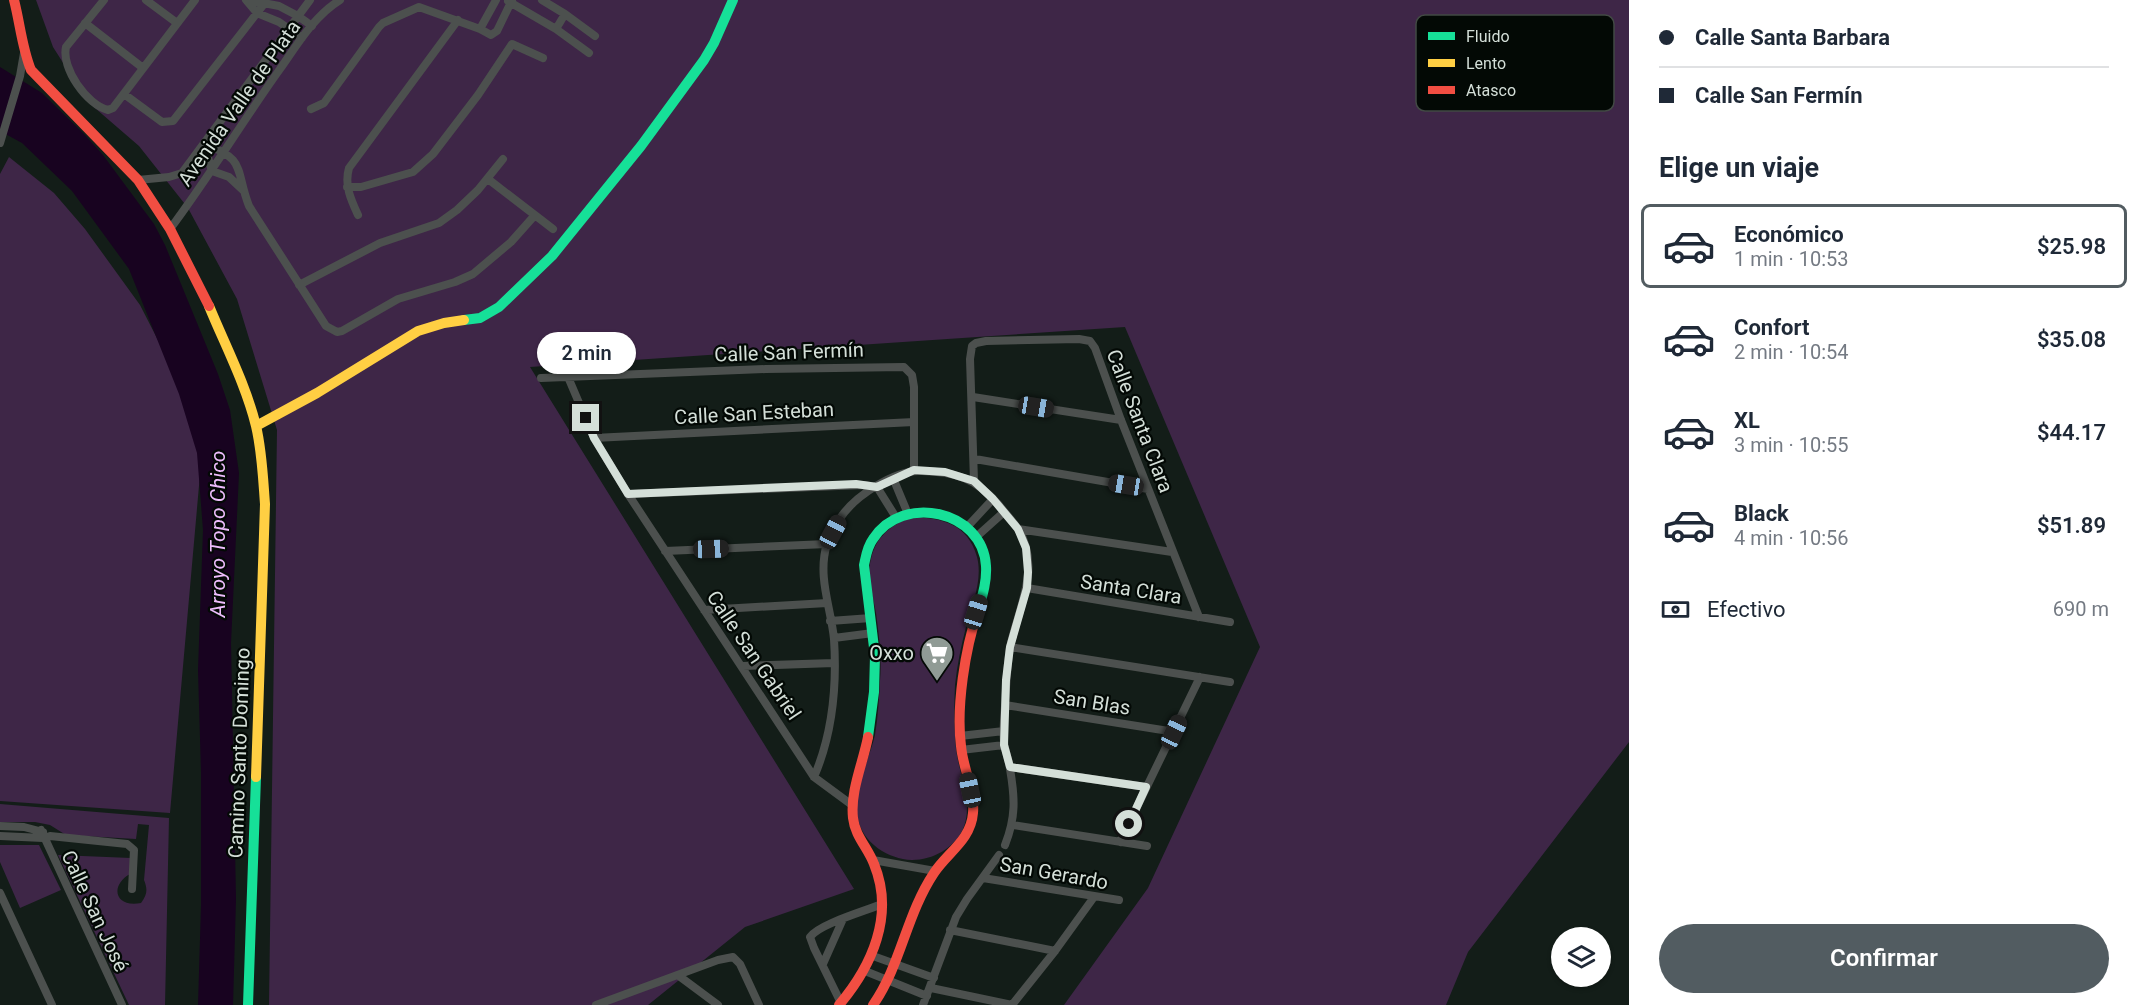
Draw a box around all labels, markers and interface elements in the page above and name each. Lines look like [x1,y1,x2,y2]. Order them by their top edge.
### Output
street label: Avenida Valle de Plata [173,15,305,191]
legend [1416,15,1614,111]
text: Calle Santa Barbara [1695,25,1890,50]
text: Fluido [1466,27,1510,46]
text: Lento [1466,54,1506,73]
text: Atasco [1466,81,1516,100]
text: Calle San Fermín [1695,83,1862,108]
text: Elige un viaje [1659,152,1819,184]
icon: car [1662,219,1716,273]
text: Económico [1734,222,1844,247]
text: $25.98 [2037,234,2106,259]
text: 1 min · 10:53 [1734,247,1849,271]
icon: car [1662,312,1716,366]
text: Confort [1734,315,1809,340]
text: $35.08 [2037,327,2106,352]
callout: 2 min [536,331,636,373]
street label: Calle San Fermín [714,337,864,367]
text: 2 min · 10:54 [1734,340,1849,364]
text: 2 min [561,341,612,365]
street label: Calle Santa Clara [1102,346,1178,496]
car [1017,395,1055,419]
street label: Calle San Esteban [674,397,834,429]
route end [572,404,599,431]
icon: car [1662,405,1716,459]
text: XL [1734,408,1760,433]
text: $44.17 [2037,420,2106,445]
text: 3 min · 10:55 [1734,433,1849,457]
water label: Arroyo Topo Chico [206,451,230,618]
car [1107,473,1145,497]
icon: car [1662,498,1716,552]
text: Black [1734,501,1789,526]
car [817,512,849,552]
text: $51.89 [2037,513,2106,538]
text: 4 min · 10:56 [1734,526,1849,550]
car [693,539,729,559]
street label: Santa Clara [1079,569,1183,609]
street label: Calle San Gabriel [702,586,806,724]
car [962,592,990,632]
icon: cash [1659,593,1692,626]
text: Efectivo [1707,597,1785,622]
text: 690 m [2053,597,2109,621]
supermarket icon: Oxxo [919,635,955,682]
place label: Oxxo [869,641,914,665]
street label: Camino Santo Domingo [223,647,255,859]
street label: San Blas [1052,684,1132,720]
car [1158,712,1190,752]
car [957,771,983,809]
route start [1115,810,1142,837]
street label: Calle San José [56,846,134,976]
street label: San Gerardo [998,852,1110,894]
button: Confirmar [1659,924,2109,993]
map controls [1551,927,1611,987]
button: layers [1551,927,1611,987]

